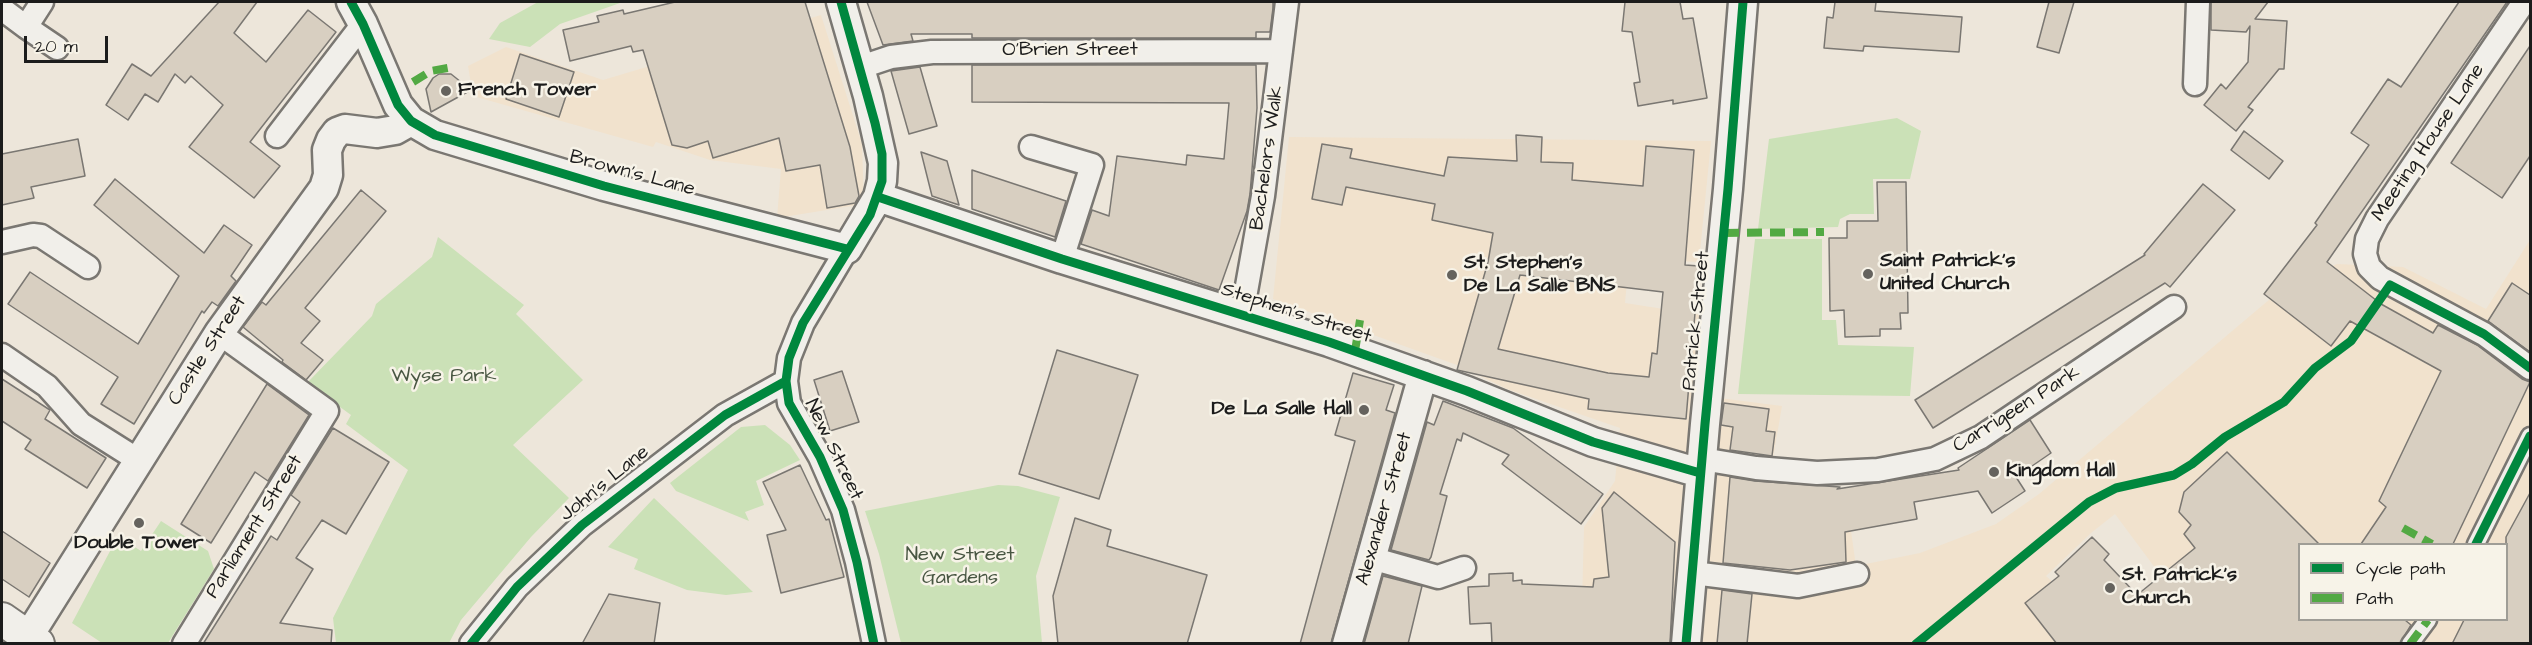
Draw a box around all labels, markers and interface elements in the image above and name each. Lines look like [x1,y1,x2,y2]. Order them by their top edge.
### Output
scale bar [27,24,111,62]
text: 20 m [35,34,78,59]
street label: O'Brien Street [1002,39,1138,63]
street label: Meeting House Lane [2367,60,2491,226]
place label: French Tower [458,79,596,103]
marker: French Tower [439,84,453,98]
street label: Bachelors Walk [1246,84,1290,232]
street label: Brown's Lane [567,146,697,202]
street label: Patrick Street [1678,250,1716,392]
place label: Saint Patrick's United Church [1880,250,2015,297]
place label: St. Stephen's De La Salle BNS [1464,252,1616,299]
marker: Saint Patrick's United Church [1861,267,1875,281]
marker: St. Stephen's De La Salle BNS [1445,268,1459,282]
street label: Stephen's Street [1218,278,1374,350]
street label: Castle Street [164,292,252,410]
street label: Carrigeen Park [1949,361,2085,459]
park label: Wyse Park [392,365,496,389]
street label: New Street [798,396,868,504]
place label: De La Salle Hall [1211,398,1352,422]
marker: De La Salle Hall [1357,403,1371,417]
street label: Alexander Street [1352,430,1418,588]
street label: John's Lane [556,441,654,527]
street label: Parliament Street [201,451,309,603]
place label: Kingdom Hall [2006,460,2115,484]
marker: Kingdom Hall [1987,465,2001,479]
marker: Double Tower [132,516,146,530]
place label: Double Tower [74,532,204,556]
legend [2298,543,2508,621]
park label: New Street Gardens [905,544,1015,591]
text: Cycle path [2356,556,2445,581]
place label: St. Patrick's Church [2122,564,2237,611]
marker: St. Patrick's Church [2103,581,2117,595]
text: Path [2356,586,2393,611]

